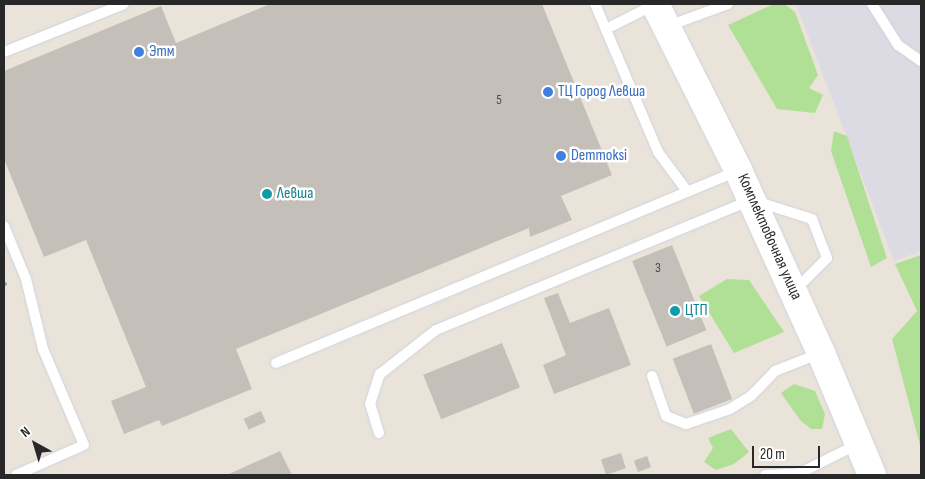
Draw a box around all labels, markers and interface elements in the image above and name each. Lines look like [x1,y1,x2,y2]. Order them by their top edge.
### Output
place label: Этм [149,42,175,62]
marker: Этм [133,46,145,58]
place label: ТЦ Город Левша [558,82,645,102]
marker: ТЦ Город Левша [542,86,554,98]
house number: 5 [496,92,502,108]
place label: Demmoksi [571,146,627,166]
marker: Demmoksi [555,150,567,162]
street label: Комплектовочная улица [733,171,805,303]
place label: Левша [277,184,313,204]
marker: Левша [261,188,273,200]
house number: 3 [655,260,661,276]
place label: ЦТП [685,301,708,321]
marker: ЦТП [669,305,681,317]
north arrow [10,419,60,469]
text: N [17,423,33,441]
scale bar [755,436,822,468]
text: 20 m [760,445,785,464]

